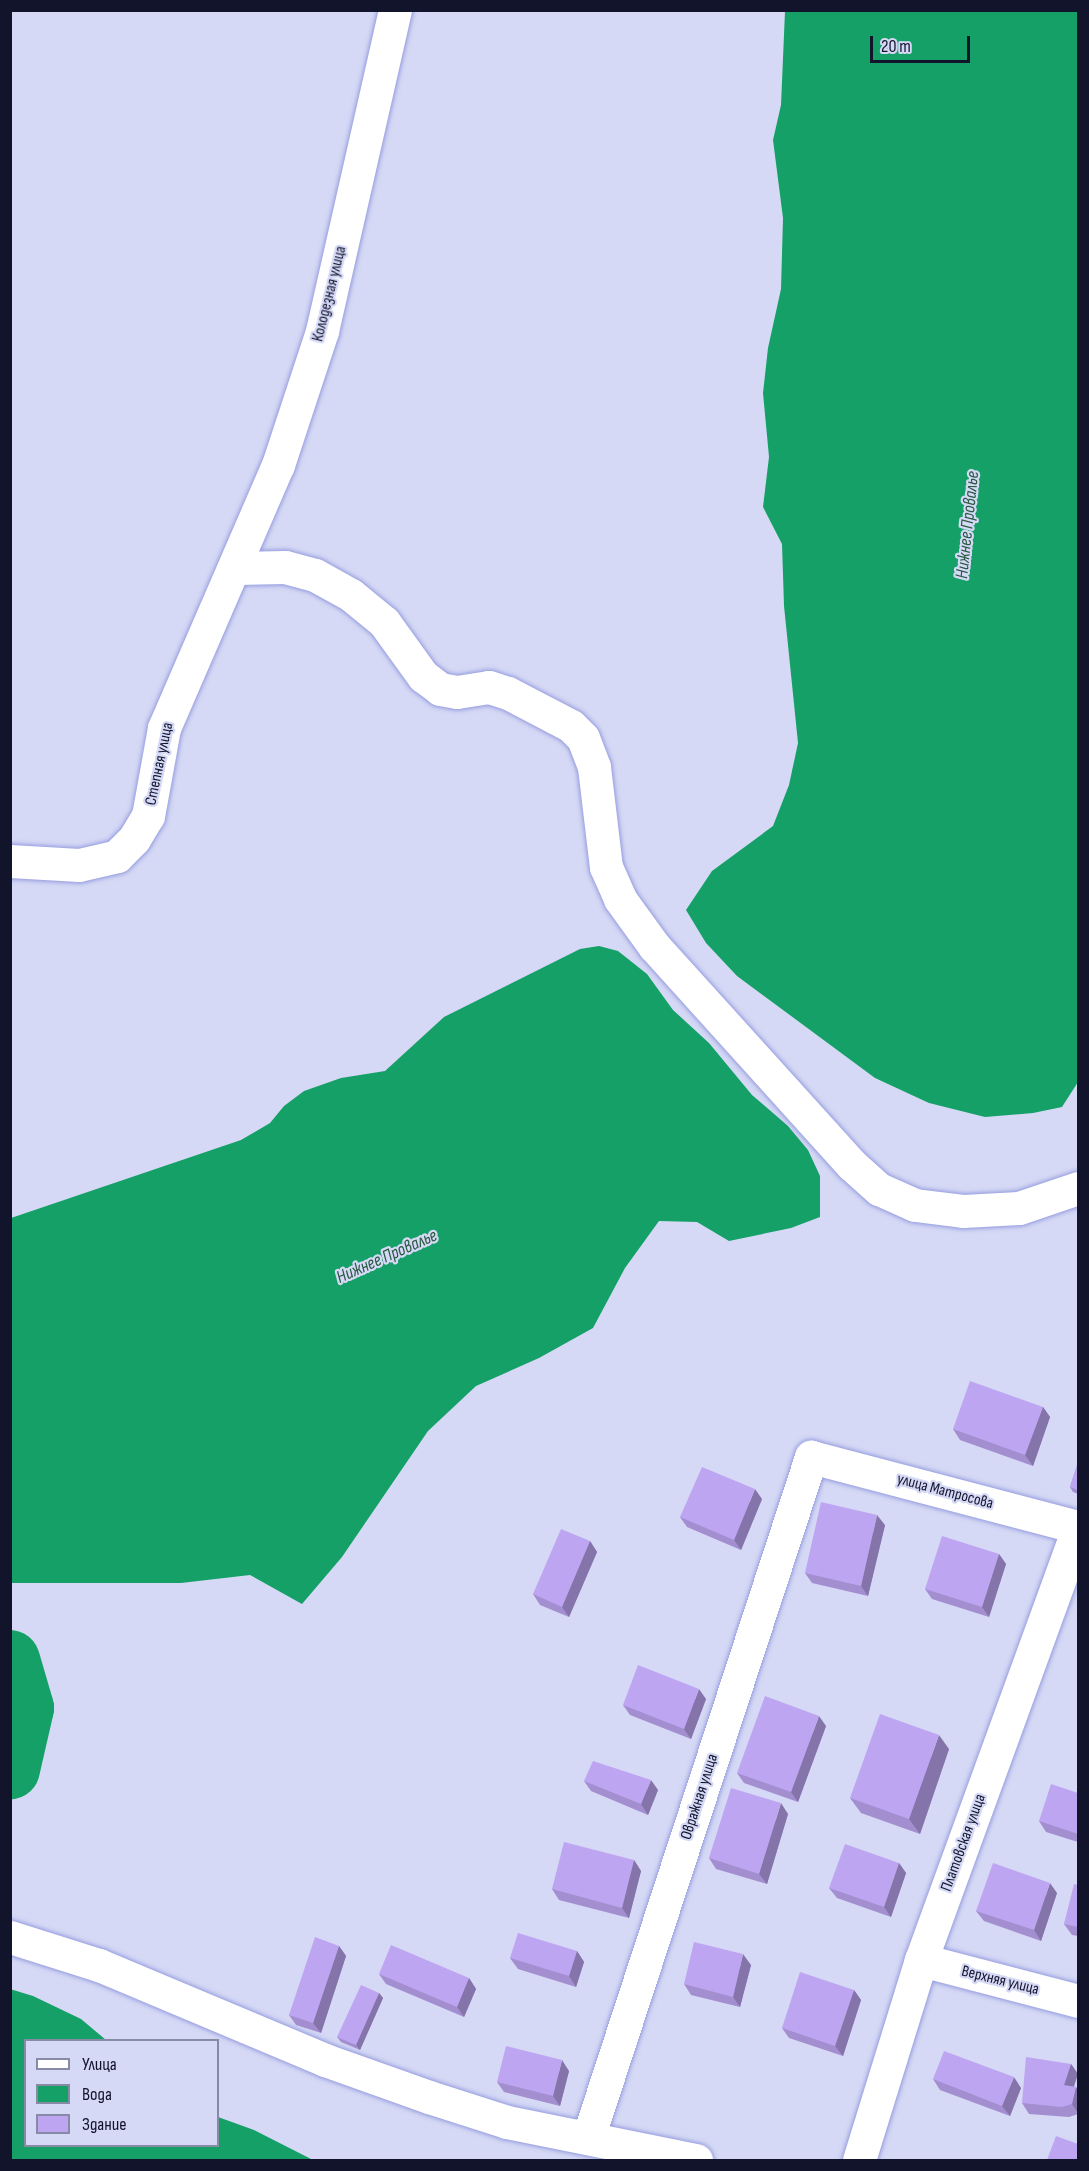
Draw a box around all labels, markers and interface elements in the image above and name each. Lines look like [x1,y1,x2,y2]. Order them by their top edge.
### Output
scale bar [873,24,974,62]
text: 20 m [881,36,911,57]
street label: Колодезная улица [309,244,351,344]
water label: Нижнее Провалье [952,470,984,580]
street label: Степная улица [142,721,178,807]
water label: Нижнее Провалье [333,1225,441,1289]
street label: улица Матросова [895,1470,995,1514]
street label: Овражная улица [677,1752,723,1842]
street label: Платовская улица [937,1792,991,1894]
street label: Верхняя улица [959,1962,1041,2000]
legend [24,2039,219,2147]
text: Улица [82,2054,117,2075]
text: Вода [82,2084,112,2105]
text: Здание [82,2114,127,2135]

